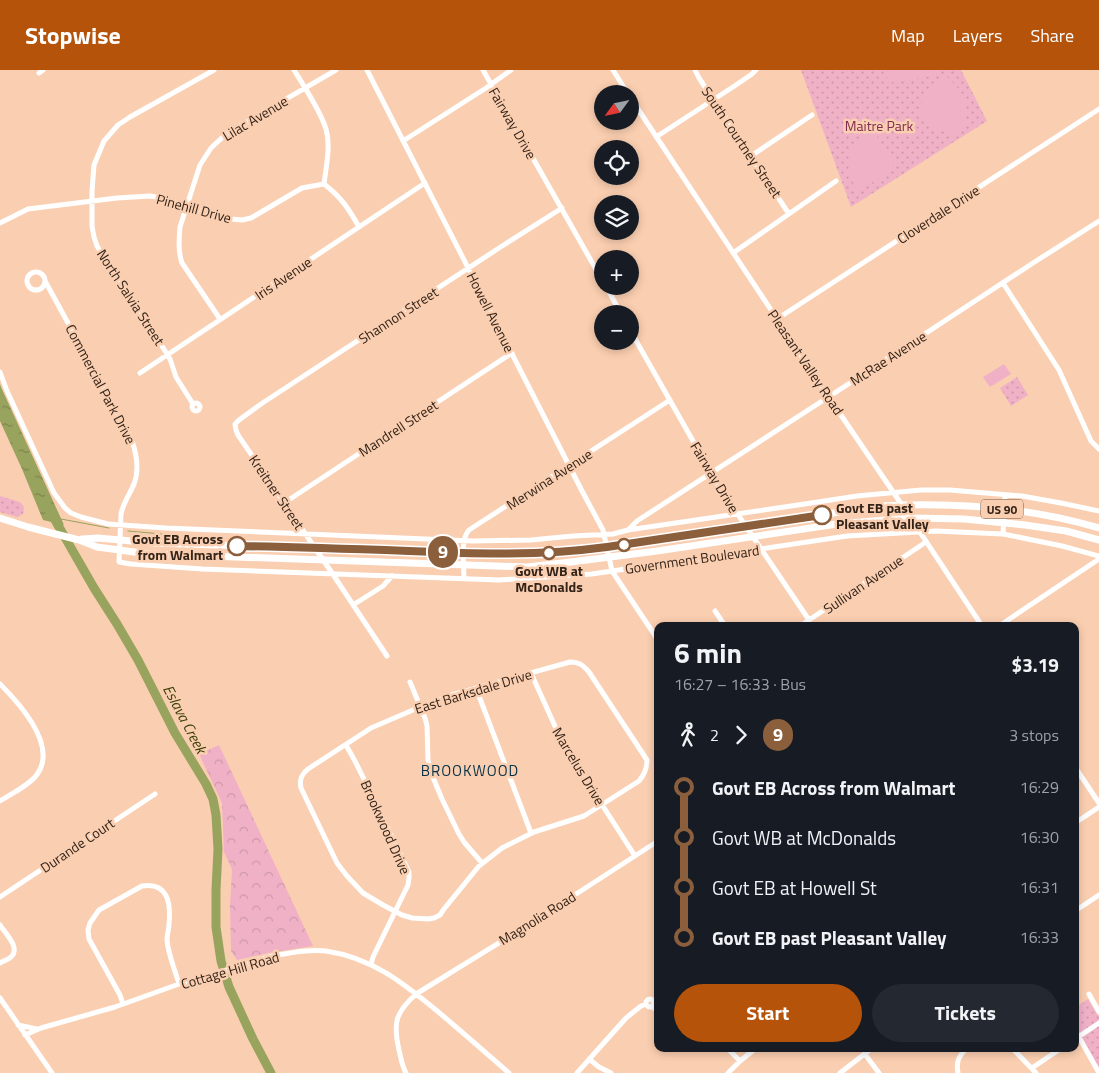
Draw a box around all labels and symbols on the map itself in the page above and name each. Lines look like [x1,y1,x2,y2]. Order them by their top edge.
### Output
street label: South Courtney Street [697,82,787,202]
street label: Fairway Drive [484,83,542,163]
north arrow [594,85,639,130]
street label: Lilac Avenue [218,90,292,146]
park label: Maitre Park [845,115,913,136]
street label: Cloverdale Drive [892,179,984,249]
street label: Pinehill Drive [154,188,234,228]
street label: North Salvia Street [92,245,170,349]
street label: Iris Avenue [250,251,316,305]
street label: Howell Avenue [462,268,520,356]
street label: Shannon Street [354,281,442,349]
street label: Pleasant Valley Road [763,305,849,419]
street label: Commercial Park Drive [60,320,142,448]
street label: McRae Avenue [846,325,930,391]
street label: Mandrell Street [354,394,442,462]
street label: Fairway Drive [685,437,745,517]
street label: Merwina Avenue [502,443,596,515]
street label: Kreitner Street [244,450,310,534]
place label: Govt EB past Pleasant Valley [836,497,929,534]
road number: US 90 [981,499,1023,518]
marker: Govt EB past Pleasant Valley [812,505,832,525]
place label: Govt EB Across from Walmart [132,528,223,565]
marker: Govt EB Across from Walmart [227,536,247,556]
line badge: 9 [427,536,459,568]
unlabelled marker [617,538,631,552]
street label: Government Boulevard [623,539,761,579]
marker: Govt WB at McDonalds [542,546,556,560]
street label: Sullivan Avenue [819,549,907,619]
place label: Govt WB at McDonalds [515,560,583,597]
street label: East Barksdale Drive [412,663,534,719]
water label: Eslava Creek [157,681,214,759]
street label: Marcelus Drive [547,723,611,809]
district label: BROOKWOOD [421,759,519,782]
street label: Brookwood Drive [356,776,416,878]
street label: Durande Court [36,812,118,878]
street label: Magnolia Road [494,886,580,950]
street label: Cottage Hill Road [178,946,282,994]

